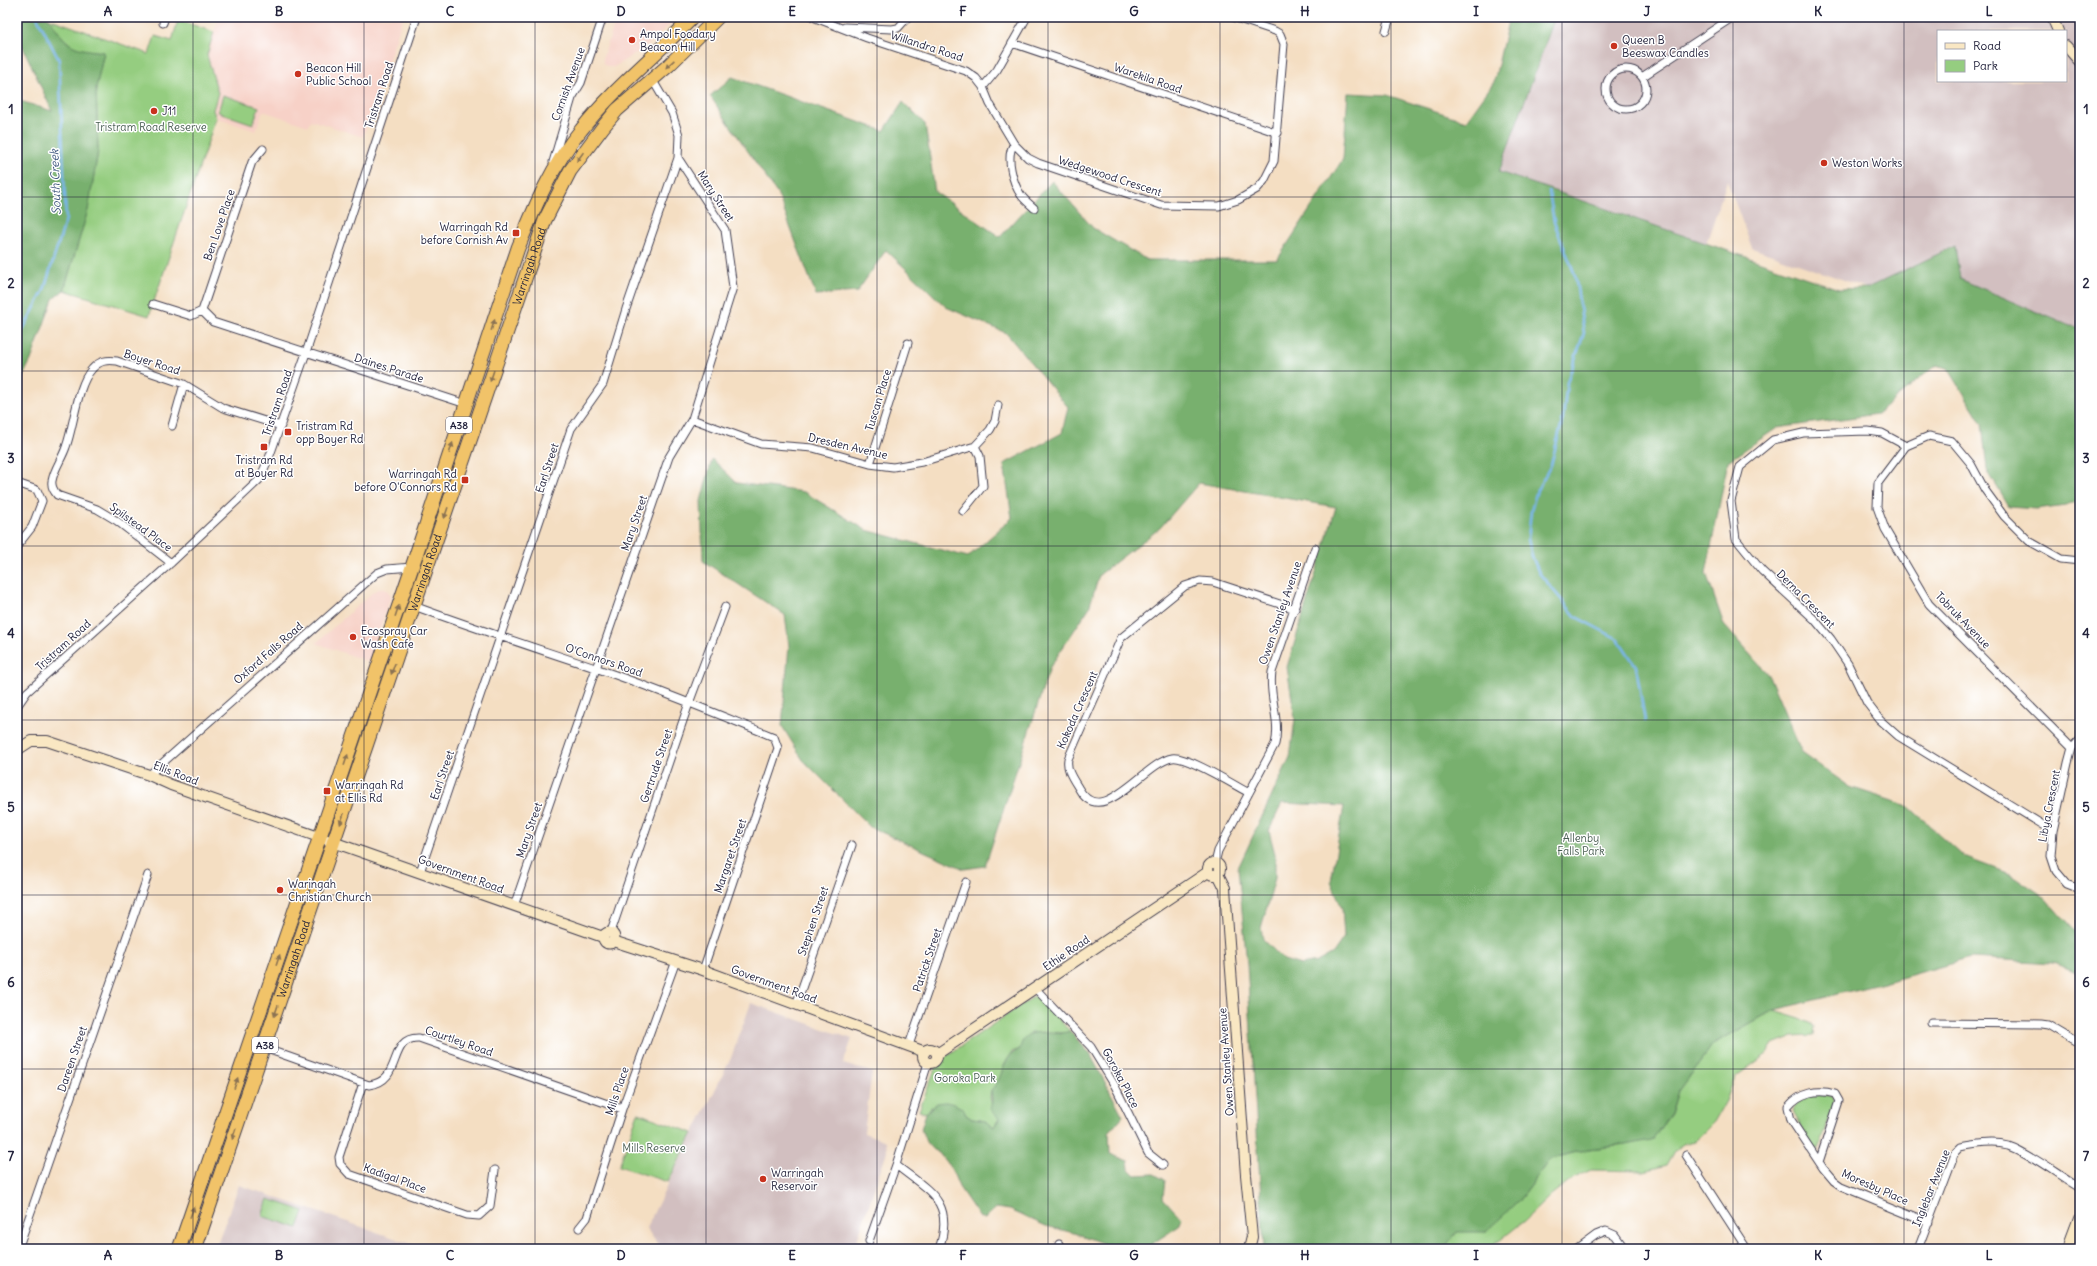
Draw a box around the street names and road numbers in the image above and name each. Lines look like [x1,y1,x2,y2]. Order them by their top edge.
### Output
street label: Willandra Road [889,28,966,64]
street label: Cornish Avenue [548,45,588,123]
street label: Tristram Road [362,59,397,130]
street label: Warekila Road [1112,60,1184,96]
street label: Wedgewood Crescent [1057,153,1164,199]
street label: Mary Street [694,168,738,224]
street label: Ben Love Place [200,187,238,263]
street label: Warringah Road [510,225,549,307]
street label: Boyer Road [122,346,182,378]
street label: Daines Parade [353,350,425,386]
street label: Tristram Road [259,367,295,438]
street label: Tuscan Place [862,367,894,433]
road number: A38 [446,417,472,433]
street label: Dresden Avenue [807,430,889,462]
street label: Earl Street [532,441,562,495]
street label: Mary Street [618,493,650,553]
street label: Spilstead Place [107,500,175,554]
street label: Warringah Road [405,532,445,614]
street label: Owen Stanley Avenue [1256,559,1304,667]
street label: Derna Crescent [1774,567,1838,631]
street label: Tobruk Avenue [1933,589,1994,651]
street label: Tristram Road [33,616,94,673]
street label: Oxford Falls Road [230,619,306,687]
street label: O'Connors Road [564,640,645,680]
street label: Kokoda Crescent [1054,669,1100,751]
street label: Gertrude Street [637,727,675,805]
street label: Earl Street [427,748,457,802]
street label: Ellis Road [151,758,201,788]
street label: Libya Crescent [2035,768,2063,843]
street label: Mary Street [513,800,545,860]
street label: Margaret Street [711,817,749,895]
street label: Government Road [416,852,506,896]
street label: Stephen Street [795,884,831,957]
street label: Warringah Road [274,918,313,1000]
street label: Patrick Street [910,926,945,994]
street label: Ethie Road [1040,932,1092,974]
street label: Government Road [729,962,819,1006]
street label: Owen Stanley Avenue [1215,1007,1237,1117]
street label: Courtley Road [423,1023,495,1059]
street label: Dareen Street [54,1024,90,1094]
road number: A38 [252,1037,278,1053]
street label: Goroka Place [1099,1046,1143,1110]
street label: Mills Place [602,1065,632,1117]
street label: Inglebar Avenue [1909,1147,1953,1229]
street label: Kadigal Place [362,1160,428,1196]
street label: Moresby Place [1839,1166,1911,1208]

